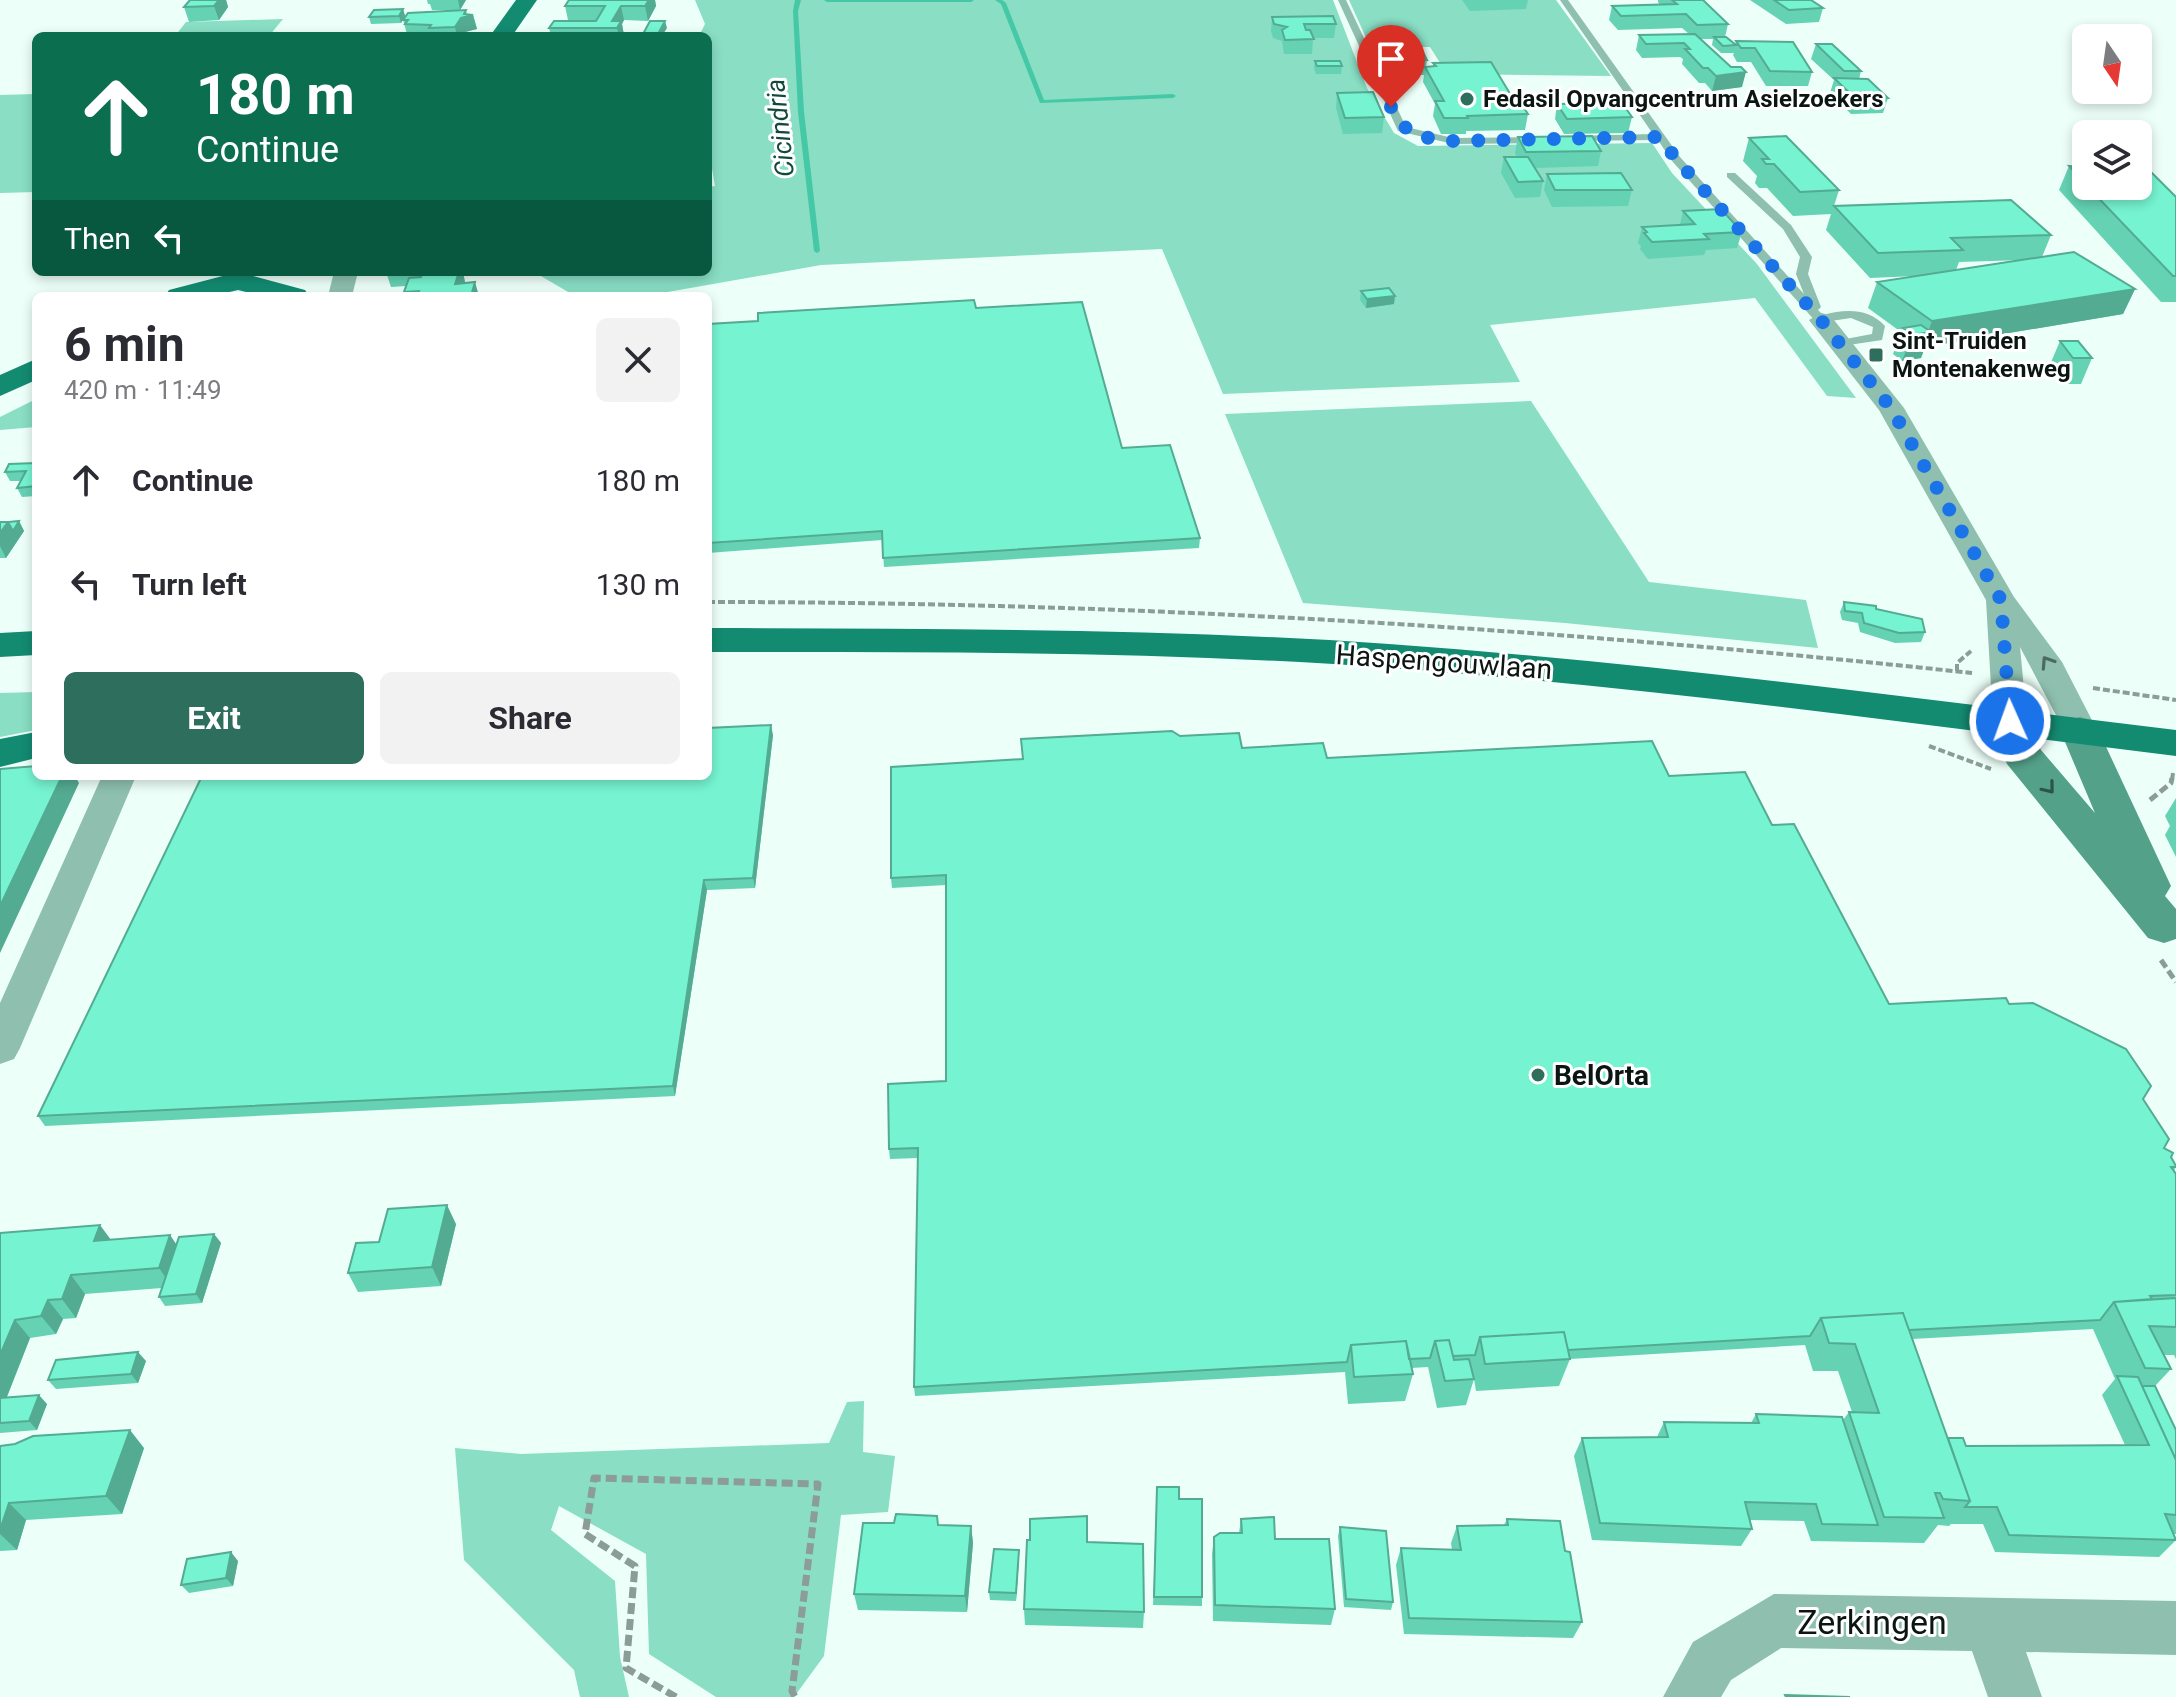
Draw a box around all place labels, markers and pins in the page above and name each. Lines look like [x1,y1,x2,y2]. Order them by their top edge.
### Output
pin [1357,25,1425,107]
place label: Fedasil Opvangcentrum Asielzoekers [1483,85,1883,113]
marker: Fedasil Opvangcentrum Asielzoekers [1458,90,1476,108]
place label: Sint-Truiden Montenakenweg [1892,327,2071,383]
marker: Sint-Truiden Montenakenweg [1867,346,1885,364]
place label: BelOrta [1554,1059,1649,1092]
marker: BelOrta [1529,1066,1547,1084]

